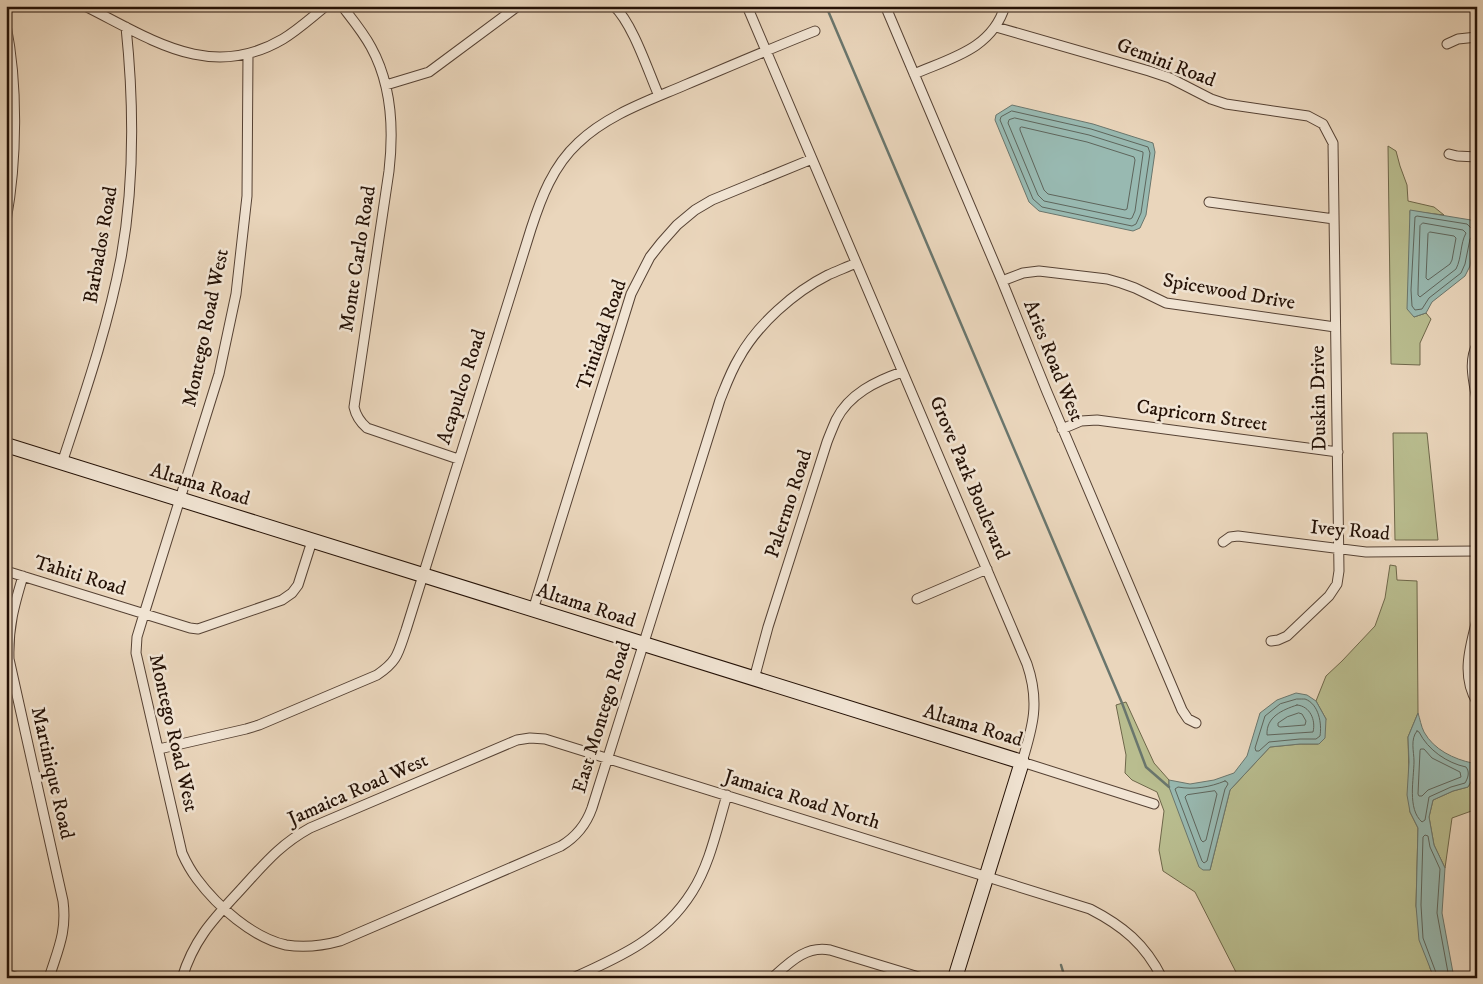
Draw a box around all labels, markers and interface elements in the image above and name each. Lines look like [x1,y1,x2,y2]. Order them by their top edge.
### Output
street label: Gemini Road [1113,33,1219,93]
street label: Barbados Road [78,184,124,306]
street label: Monte Carlo Road [334,184,382,334]
street label: Montego Road West [177,247,235,409]
street label: Spicewood Drive [1161,268,1297,316]
street label: Trinidad Road [571,276,633,394]
street label: Aries Road West [1017,297,1089,425]
street label: Acapulco Road [432,326,492,448]
street label: Duskin Drive [1306,345,1332,451]
street label: Grove Park Boulevard [923,393,1015,563]
street label: Capricorn Street [1135,394,1269,438]
street label: Palermo Road [760,447,818,561]
street label: Altama Road [147,458,253,512]
street label: Ivey Road [1309,515,1391,547]
street label: Tahiti Road [31,550,129,602]
street label: Altama Road [533,578,639,634]
street label: East Montego Road [567,638,637,796]
street label: Montego Road West [143,652,203,814]
street label: Altama Road [920,699,1026,753]
street label: Martinique Road [25,704,79,842]
street label: Jamaica Road West [282,748,432,833]
street label: Jamaica Road North [719,764,884,836]

